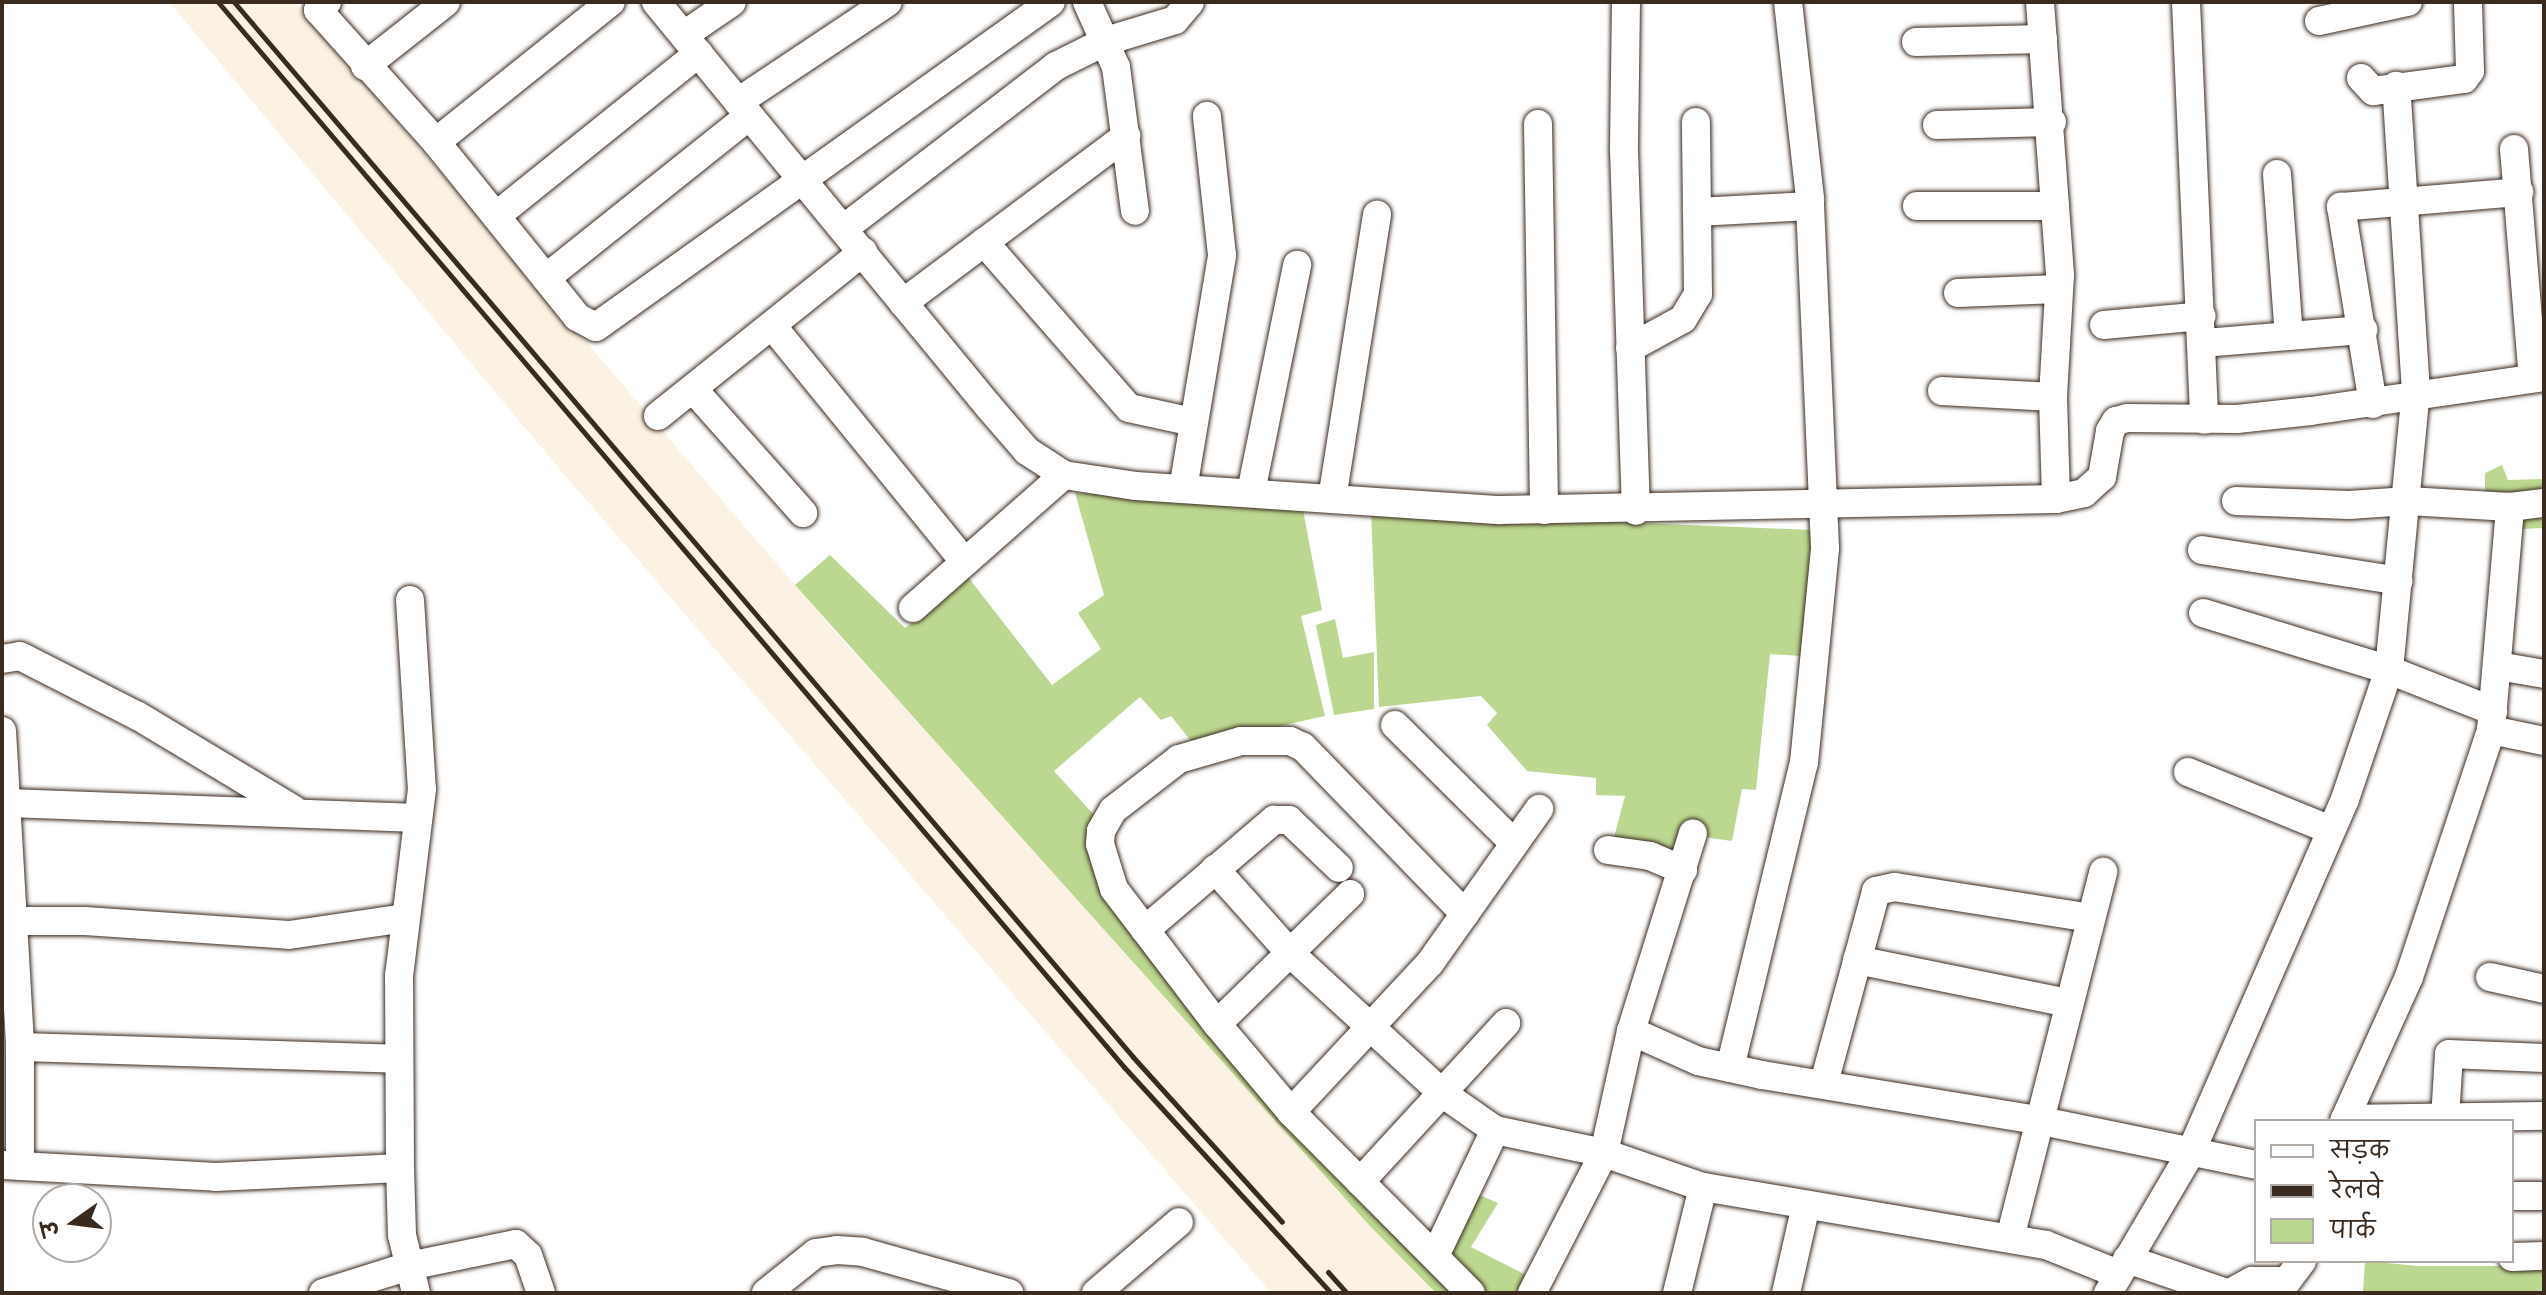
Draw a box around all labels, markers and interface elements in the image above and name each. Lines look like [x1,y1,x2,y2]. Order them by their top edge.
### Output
legend [2254,1119,2514,1263]
text: सड़क [2330,1135,2389,1165]
text: रेलवे [2330,1175,2383,1205]
north arrow [32,1183,112,1263]
text: पार्क [2330,1215,2375,1245]
text: उ [35,1218,66,1239]

